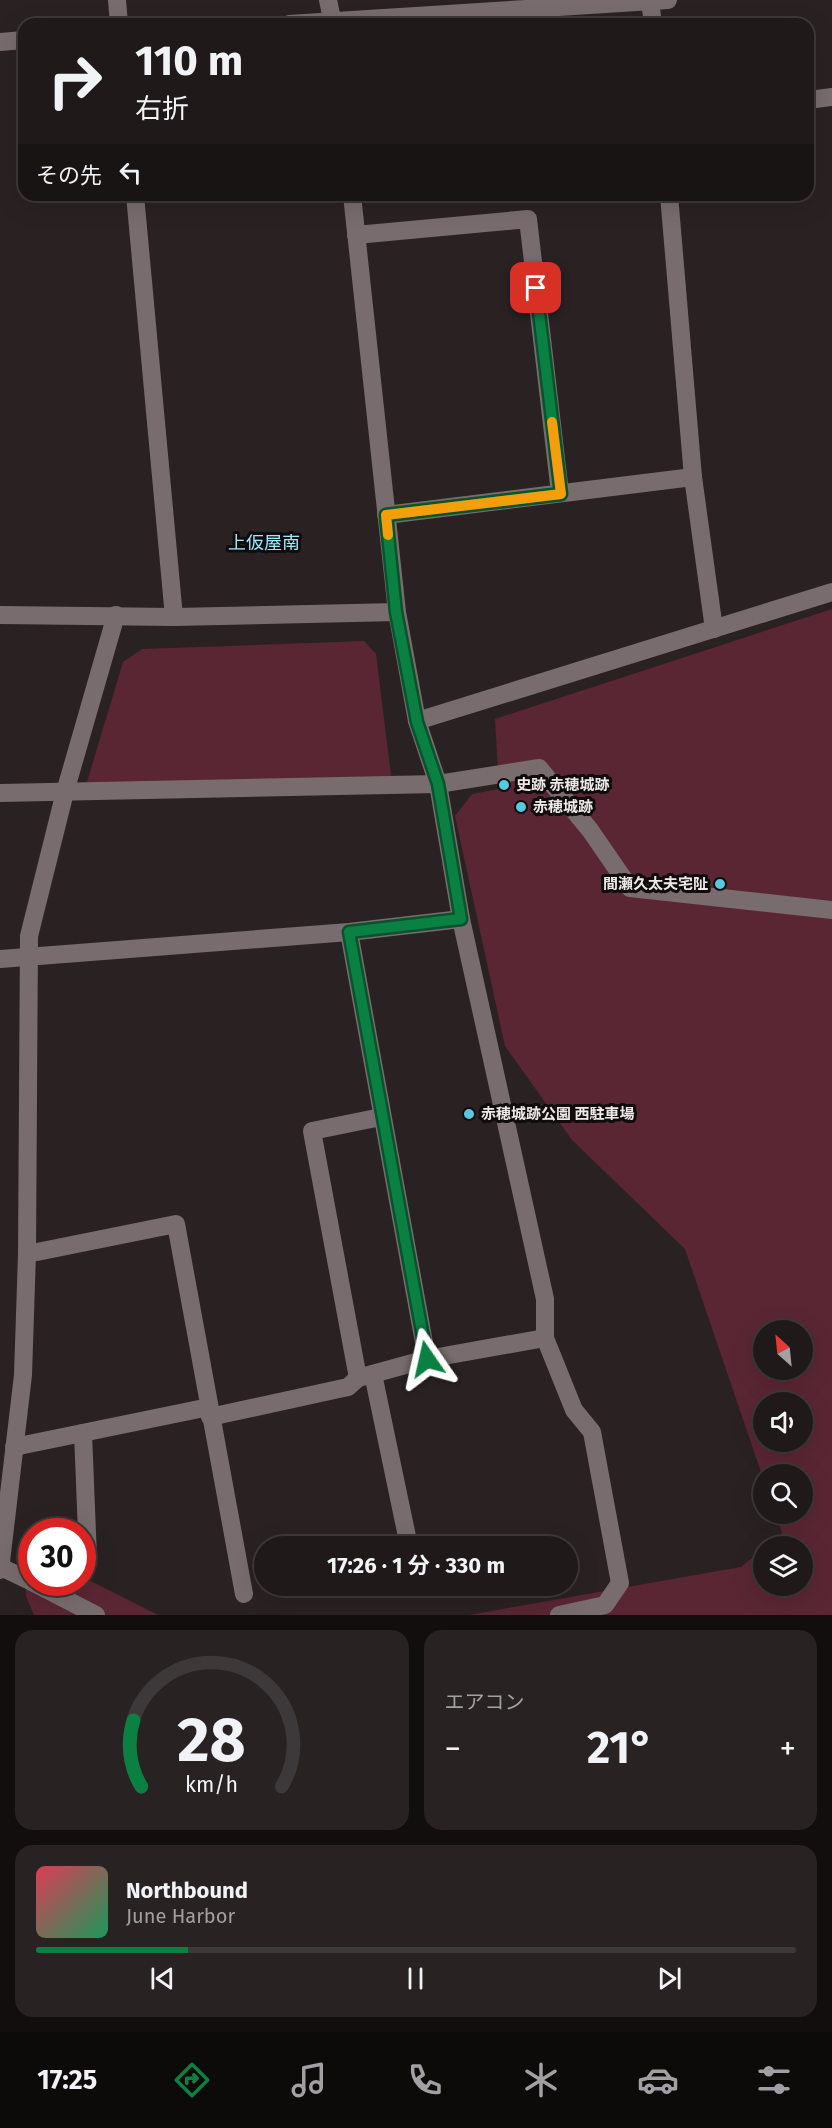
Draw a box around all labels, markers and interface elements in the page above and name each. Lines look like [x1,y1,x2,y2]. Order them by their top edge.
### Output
text: 110 m [135,36,243,86]
icon: right [36,42,114,120]
text: 右折 [135,93,189,125]
icon: left [114,156,147,189]
text: その先 [36,162,102,189]
pin [510,262,561,313]
icon: arrive [519,271,552,304]
district label: 上仮屋南 [228,532,300,554]
place label: 史跡 赤穂城跡 [516,776,610,794]
marker: 史跡 赤穂城跡 [497,778,511,792]
place label: 赤穂城跡 [533,798,593,816]
marker: 赤穂城跡 [514,800,528,814]
place label: 間瀬久太夫宅阯 [603,875,708,893]
marker: 間瀬久太夫宅阯 [713,877,727,891]
place label: 赤穂城跡公園 西駐車場 [481,1105,635,1123]
marker: 赤穂城跡公園 西駐車場 [462,1107,476,1121]
north arrow [753,1320,813,1380]
map controls [753,1320,813,1596]
position arrow [395,1327,459,1391]
button: sound [753,1392,813,1452]
button: search [753,1464,813,1524]
speed limit sign: 30 [18,1518,96,1596]
button: layers [753,1536,813,1596]
text: 17:26 · 1 分 · 330 m [327,1552,505,1579]
text: エアコン [445,1690,525,1714]
text: 28 [177,1703,246,1778]
text: 21° [587,1721,654,1775]
text: − [445,1729,461,1769]
text: + [780,1729,796,1769]
text: km/h [185,1772,238,1798]
text: Northbound [126,1877,248,1904]
text: June Harbor [126,1904,235,1928]
icon: previous [146,1962,179,1995]
icon: pause [399,1962,432,1995]
icon: next [653,1962,686,1995]
icon: directions [171,2059,213,2101]
icon: music [288,2059,330,2101]
icon: phone [404,2059,446,2101]
icon: climate [520,2059,562,2101]
icon: car [637,2059,679,2101]
icon: filters [753,2059,795,2101]
text: 17:25 [37,2064,97,2096]

